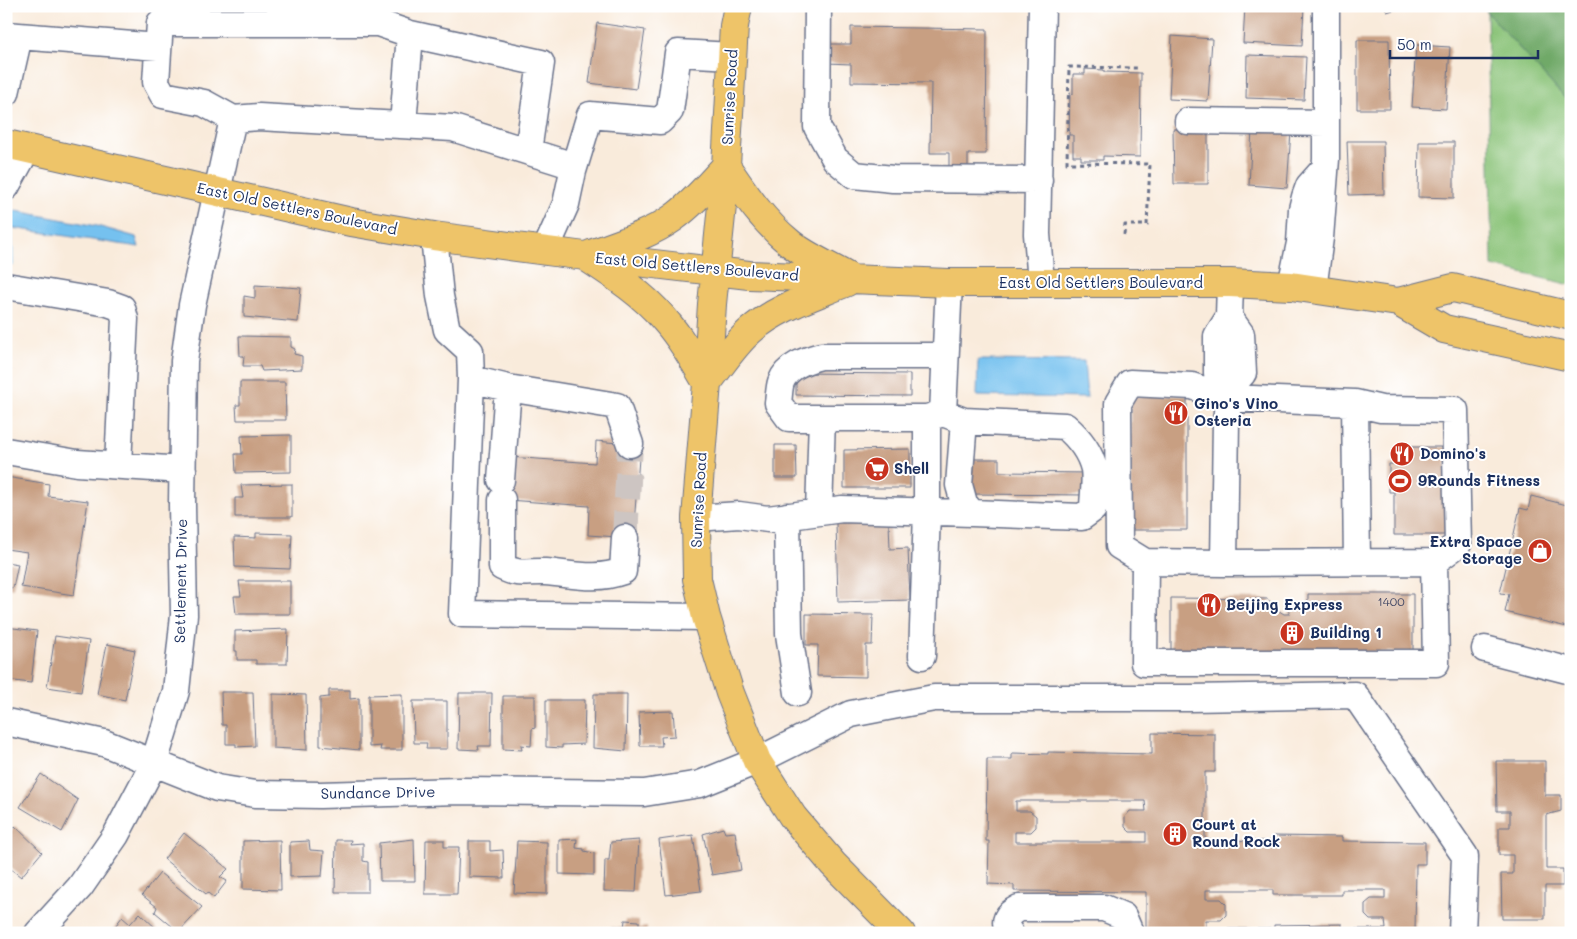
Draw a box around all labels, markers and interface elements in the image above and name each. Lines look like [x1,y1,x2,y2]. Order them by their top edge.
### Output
scale bar [1390,28,1537,60]
text: 50 m [1397,34,1432,54]
street label: Sunrise Road [717,49,741,145]
street label: East Old Settlers Boulevard [195,177,399,239]
street label: East Old Settlers Boulevard [595,247,800,285]
street label: East Old Settlers Boulevard [999,272,1203,292]
place label: Gino's Vino Osteria [1194,393,1278,430]
restaurant icon: Gino's Vino Osteria [1163,400,1189,426]
restaurant icon: Domino's [1389,441,1415,467]
place label: Domino's [1420,443,1486,463]
street label: Sunrise Road [686,452,710,548]
supermarket icon: Shell [864,456,890,482]
place label: Shell [894,458,929,478]
sports icon: 9Rounds Fitness [1387,468,1413,494]
place label: 9Rounds Fitness [1418,470,1540,490]
street label: Settlement Drive [169,519,191,643]
place label: Extra Space Storage [1429,531,1522,568]
shop icon: Extra Space Storage [1527,538,1553,564]
restaurant icon: Beijing Express [1196,592,1222,618]
house number: 1400 [1377,593,1405,609]
place label: Beijing Express [1226,594,1343,614]
building icon: Building 1 [1279,620,1305,646]
place label: Building 1 [1310,622,1382,642]
street label: Sundance Drive [320,781,435,803]
place label: Court at Round Rock [1192,814,1280,851]
building icon: Court at Round Rock [1162,821,1188,847]

